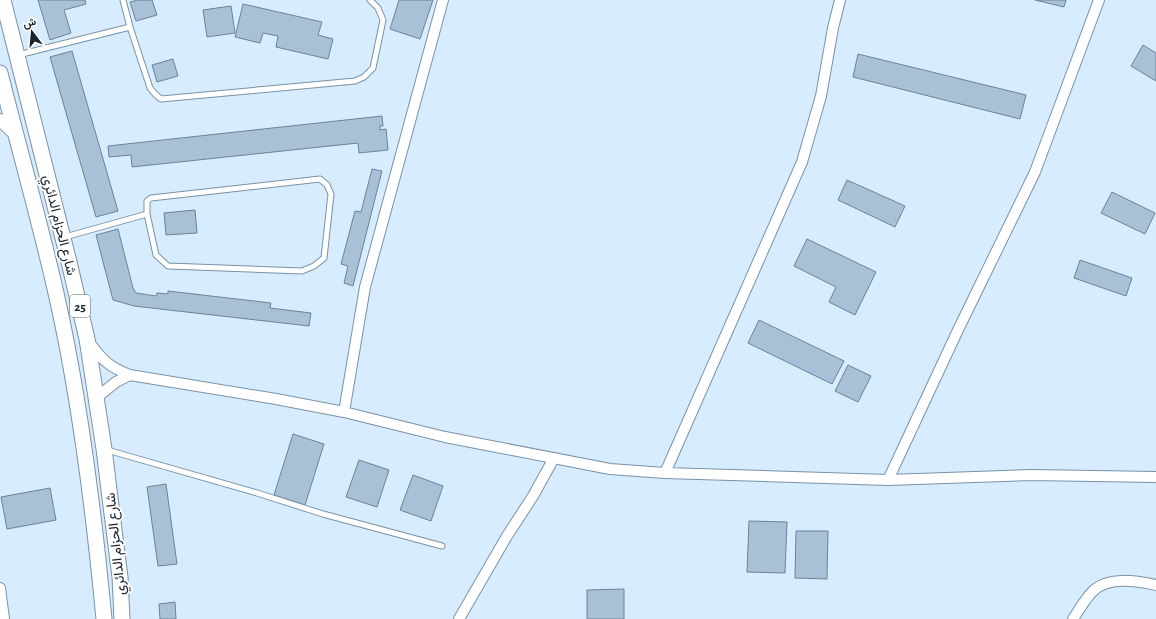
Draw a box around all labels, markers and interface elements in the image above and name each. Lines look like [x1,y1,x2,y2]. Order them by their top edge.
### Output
north arrow [12,12,52,52]
text: ش [22,16,38,31]
street label: شارع الحزام الدائري [36,173,78,278]
road number: 25 [70,295,90,317]
street label: شارع الحزام الدائري [104,491,132,596]

